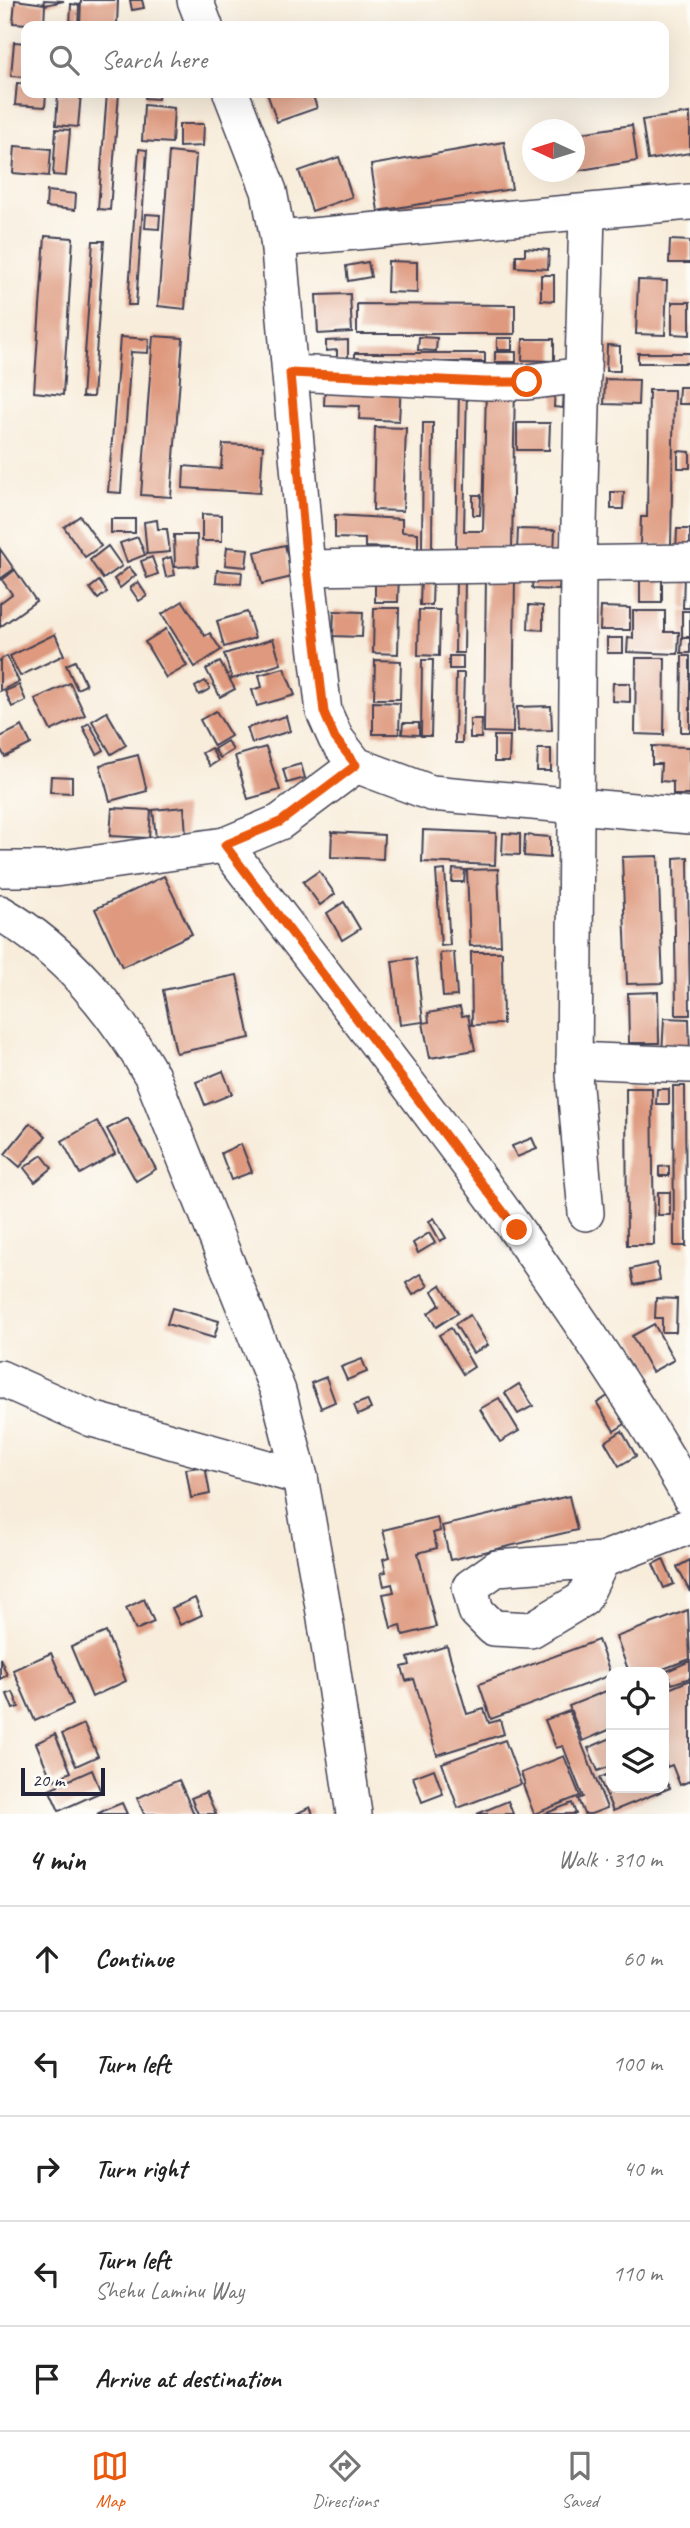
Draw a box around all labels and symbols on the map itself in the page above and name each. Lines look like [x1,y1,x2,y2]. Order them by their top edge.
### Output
north arrow [522,119,585,182]
route start [511,366,542,397]
route end [501,1214,532,1245]
scale bar [21,1765,105,1797]

